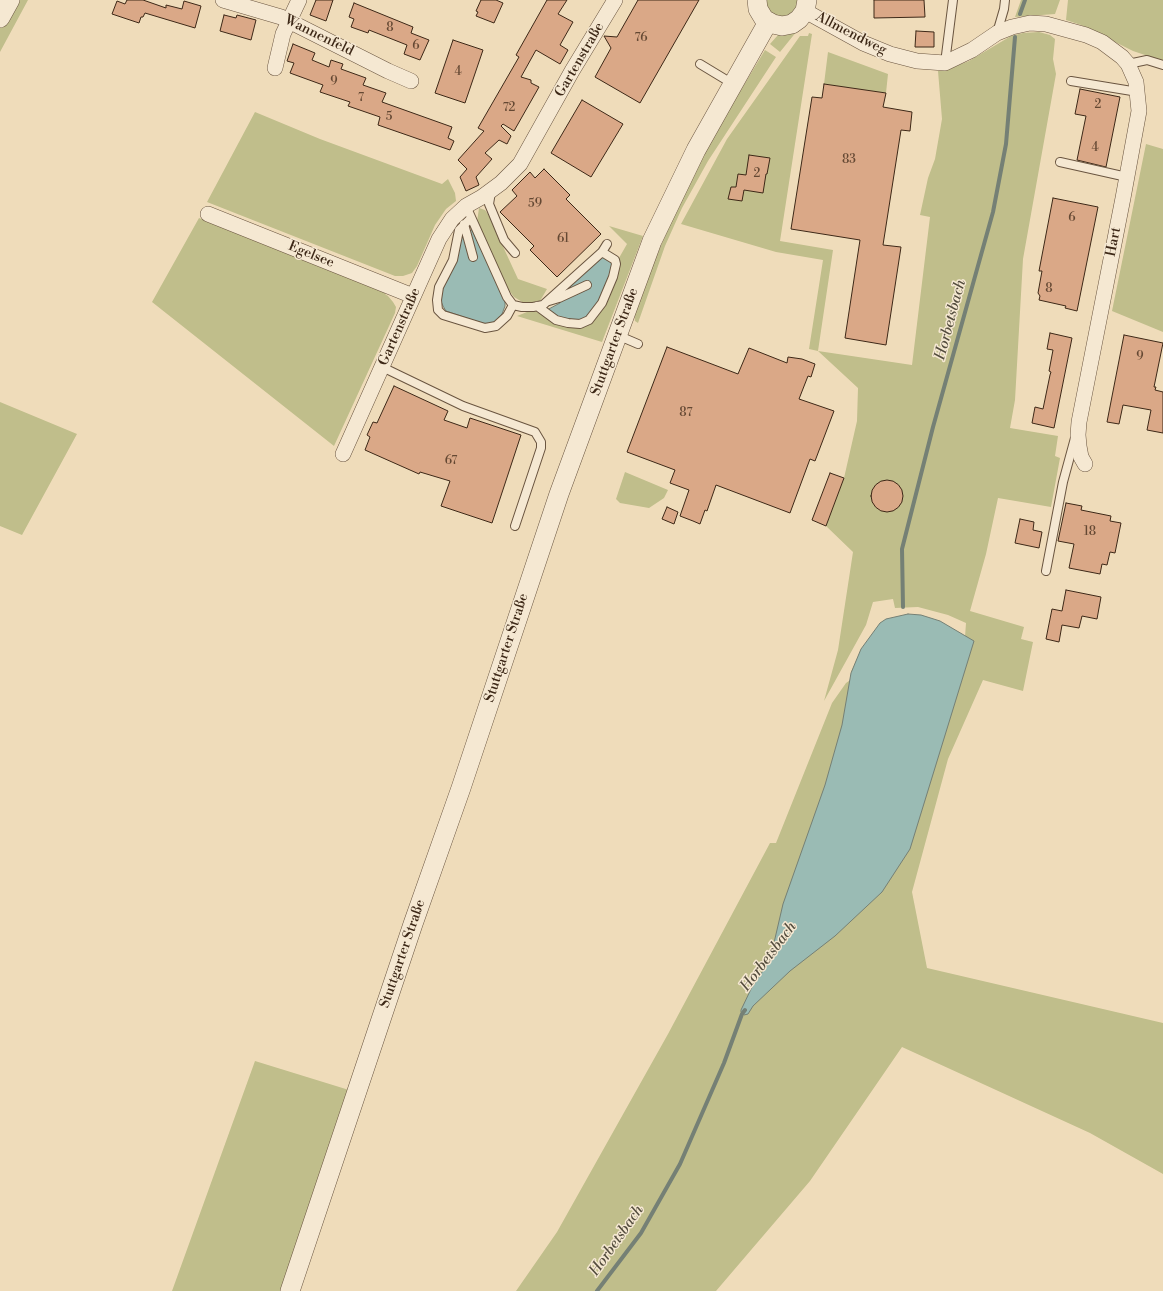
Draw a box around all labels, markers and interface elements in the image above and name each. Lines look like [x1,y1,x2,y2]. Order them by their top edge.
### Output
street label: Allmendweg [813,9,889,59]
street label: Wannenfeld [282,12,356,60]
street label: Gartenstraße [552,20,608,100]
house number: 8 [386,21,394,35]
house number: 76 [635,31,647,45]
house number: 6 [412,39,420,53]
house number: 4 [454,65,462,79]
house number: 9 [330,75,338,89]
house number: 7 [358,91,364,105]
house number: 2 [1095,98,1101,112]
house number: 72 [503,101,515,115]
house number: 5 [386,110,392,124]
house number: 4 [1091,141,1099,155]
house number: 83 [842,153,856,167]
house number: 2 [754,167,760,181]
house number: 59 [528,197,542,211]
house number: 6 [1068,211,1076,225]
street label: Hart [1103,226,1125,258]
house number: 61 [557,232,569,246]
street label: Egelsee [285,238,337,272]
water label: Horbetsbach [932,278,970,362]
house number: 8 [1045,282,1053,296]
street label: Gartenstraße [375,286,425,368]
street label: Stuttgarter Straße [588,286,642,398]
house number: 9 [1136,350,1144,364]
house number: 87 [679,406,693,420]
house number: 67 [445,454,457,468]
house number: 18 [1084,525,1096,539]
street label: Stuttgarter Straße [481,591,533,705]
street label: Stuttgarter Straße [377,898,429,1010]
water label: Horbetsbach [737,919,801,995]
water label: Horbetsbach [586,1202,648,1280]

